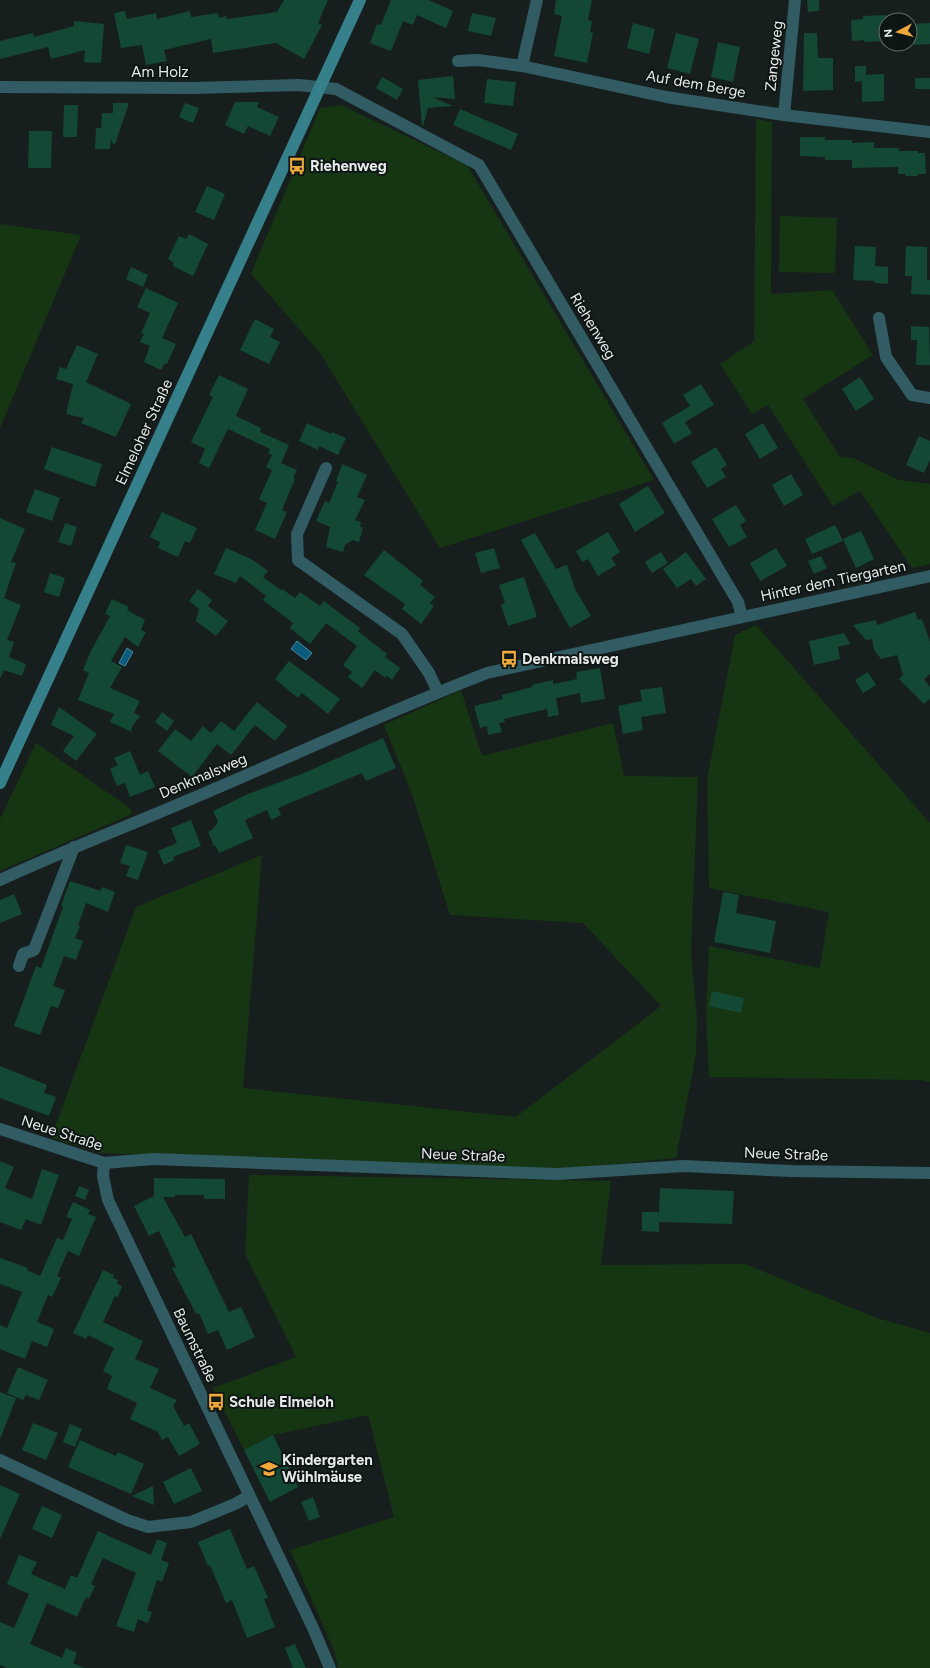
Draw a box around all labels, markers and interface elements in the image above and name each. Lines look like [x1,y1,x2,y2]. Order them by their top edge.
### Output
north arrow [878,12,918,52]
street label: Zangeweg [761,20,787,92]
text: N [882,28,896,38]
street label: Am Holz [131,63,189,81]
street label: Auf dem Berge [645,66,747,102]
bus stop icon: Riehenweg [287,156,307,176]
place label: Riehenweg [310,157,387,175]
street label: Riehenweg [566,289,620,363]
street label: Elmeloher Straße [112,376,176,488]
street label: Hinter dem Tiergarten [759,557,907,605]
bus stop icon: Denkmalsweg [499,649,519,669]
place label: Denkmalsweg [522,650,619,668]
street label: Denkmalsweg [156,749,250,803]
street label: Neue Straße [19,1111,105,1155]
street label: Neue Straße [744,1144,828,1164]
street label: Neue Straße [421,1145,505,1165]
street label: Baumstraße [169,1305,221,1385]
bus stop icon: Schule Elmeloh [206,1392,226,1412]
place label: Schule Elmeloh [229,1393,334,1411]
place label: Kindergarten Wühlmäuse [282,1451,373,1486]
school or university icon: Kindergarten Wühlmäuse [259,1459,279,1479]

